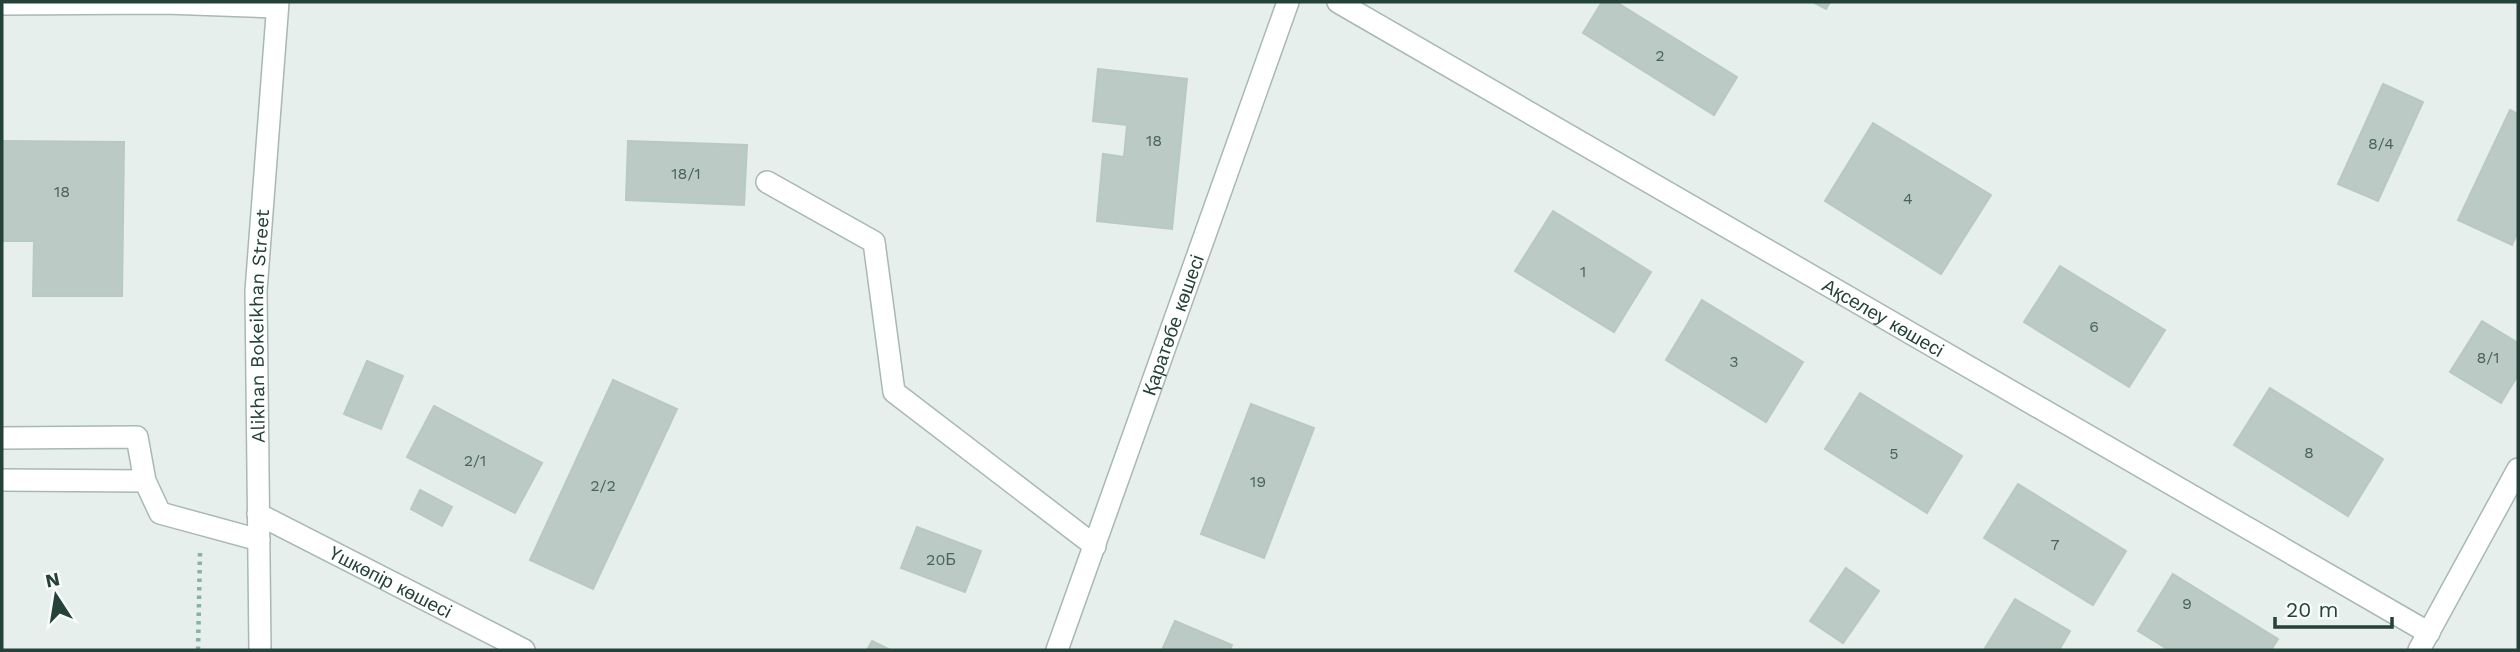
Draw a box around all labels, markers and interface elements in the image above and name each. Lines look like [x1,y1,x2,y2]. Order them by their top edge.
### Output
house number: 2 [1655,46,1665,65]
house number: 18 [1146,131,1162,150]
house number: 8/4 [2368,134,2394,153]
house number: 18/1 [671,164,701,183]
house number: 18 [54,182,70,201]
house number: 4 [1903,189,1913,208]
street label: Alikhan Bokeikhan Street [244,208,274,443]
street label: Қаратөбе көшесі [1137,252,1209,399]
house number: 1 [1580,262,1586,281]
street label: Ақселеу көшесі [1819,273,1948,361]
house number: 6 [2089,317,2099,336]
house number: 8/1 [2476,348,2500,367]
house number: 3 [1729,352,1739,371]
house number: 8 [2304,443,2314,462]
house number: 5 [1889,444,1899,463]
house number: 2/1 [464,451,486,470]
house number: 19 [1250,472,1266,491]
house number: 2/2 [590,476,616,495]
house number: 7 [2051,535,2060,554]
street label: Үшкөпір көшесі [325,541,456,623]
house number: 20Б [926,550,956,569]
north arrow [21,561,91,631]
text: N [43,567,62,593]
scale bar [2275,586,2392,630]
house number: 9 [2182,594,2192,613]
text: 20 m [2286,597,2338,622]

